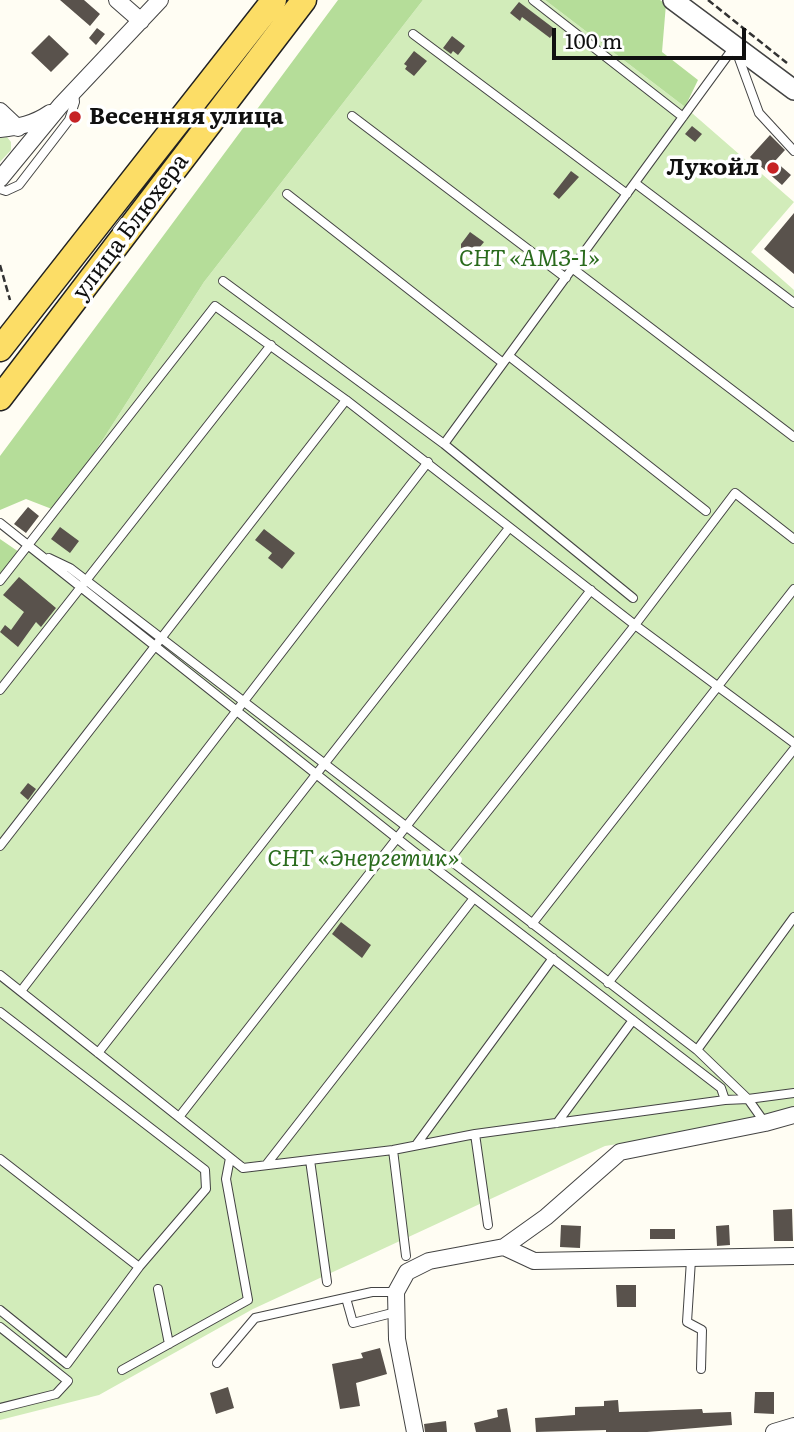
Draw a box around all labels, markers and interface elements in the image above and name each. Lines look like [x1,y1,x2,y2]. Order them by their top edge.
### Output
scale bar [556,14,750,58]
text: 100 m [565,24,622,55]
place label: Весенняя улица [89,103,284,131]
marker: Весенняя улица [67,109,83,125]
street label: улица Блюхера [67,149,195,305]
place label: Лукойл [667,154,759,182]
marker: Лукойл [765,160,781,176]
park label: СНТ «АМЗ-1» [459,245,599,273]
park label: СНТ «Энергетик» [267,845,459,873]

